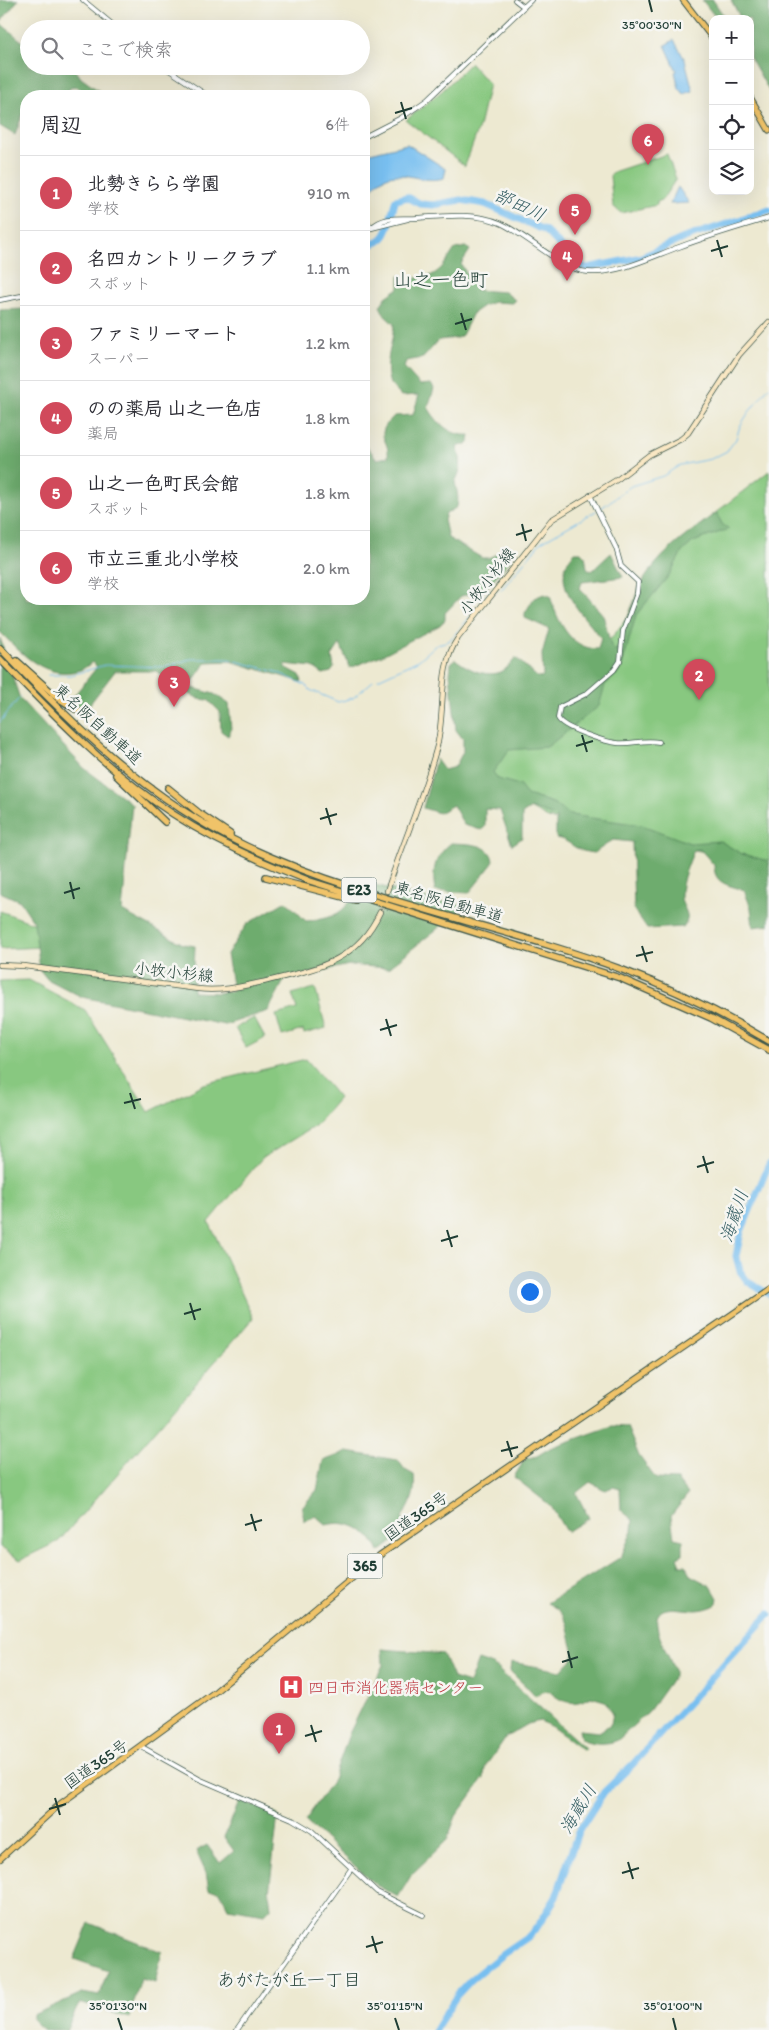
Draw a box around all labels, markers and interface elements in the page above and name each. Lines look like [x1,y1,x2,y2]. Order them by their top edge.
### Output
map controls [709,15,754,195]
button: + [709,15,754,60]
text: 35°00'30"N [622,18,682,32]
search box [20,20,370,75]
icon: search [38,34,66,62]
text: ここで検索 [78,38,173,61]
button: − [709,60,754,105]
button: locate [709,105,754,150]
text: 周辺 [40,112,82,137]
text: 6件 [326,115,350,134]
pin: 6 [632,124,664,165]
button: layers [709,150,754,195]
text: 北勢きらら学園 [87,172,220,195]
text: 1 [52,184,60,203]
text: 910 m [307,184,350,203]
water label: 部田川 [491,184,549,226]
pin: 5 [559,194,591,235]
text: 学校 [87,199,119,218]
pin: 4 [551,240,583,281]
text: 名四カントリークラブ [87,247,277,270]
text: 2 [52,259,60,278]
text: 1.1 km [306,259,350,278]
district label: 山之一色町 [393,268,489,291]
text: スポット [87,274,151,293]
text: ファミリーマート [87,322,240,345]
text: 3 [52,334,60,353]
text: 1.2 km [305,334,350,353]
text: スーパー [87,349,150,368]
text: のの薬局 山之一色店 [87,397,262,420]
text: 4 [51,409,61,428]
text: 1.8 km [305,409,350,428]
text: 薬局 [87,424,119,443]
text: 山之一色町民会館 [87,472,239,495]
text: 5 [52,484,60,503]
text: 1.8 km [305,484,350,503]
text: スポット [87,499,151,518]
street label: 小牧小杉線 [455,544,519,618]
text: 市立三重北小学校 [87,547,239,570]
text: 6 [52,559,60,578]
text: 2.0 km [303,559,350,578]
text: 学校 [87,574,119,593]
pin: 2 [683,659,715,700]
pin: 3 [158,666,190,707]
street label: 東名阪自動車道 [50,679,146,769]
street label: 東名阪自動車道 [393,877,505,927]
road number: E23 [342,878,376,902]
street label: 小牧小杉線 [133,958,215,986]
water label: 海蔵川 [715,1187,753,1245]
your location [517,1279,543,1305]
street label: 国道365号 [380,1487,452,1545]
road number: 365 [348,1554,382,1578]
hospital icon: 四日市消化器病センター [278,1674,304,1700]
place label: 四日市消化器病センター [308,1678,483,1697]
pin: 1 [263,1713,295,1754]
street label: 国道365号 [60,1735,132,1793]
water label: 海蔵川 [555,1780,601,1838]
district label: あがたが丘一丁目 [217,1969,361,1991]
text: 35°01'30"N [89,1999,147,2013]
text: 35°01'15"N [367,1999,423,2013]
text: 35°01'00"N [644,1999,702,2013]

